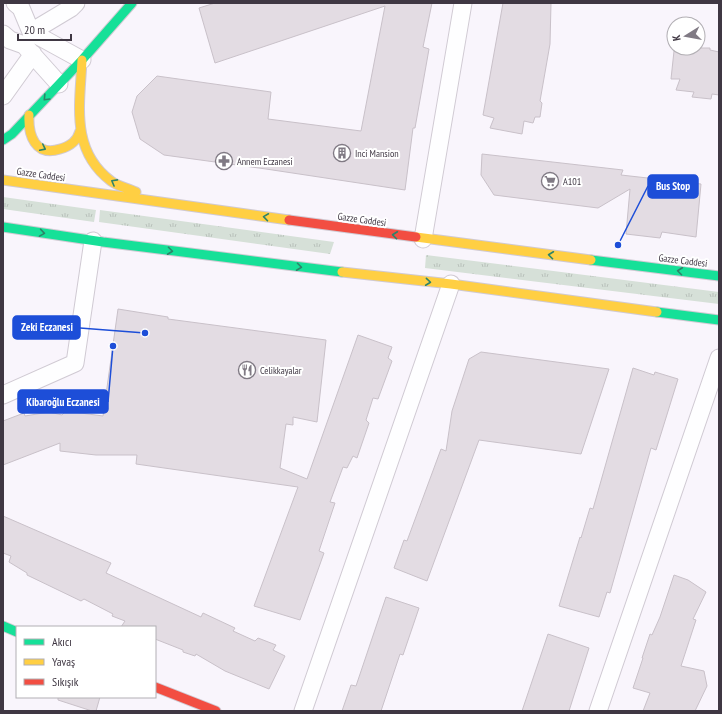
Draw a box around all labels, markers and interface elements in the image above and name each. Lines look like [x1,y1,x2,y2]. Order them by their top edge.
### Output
scale bar [18,16,71,42]
north arrow [666,16,706,56]
text: 20 m [24,22,45,37]
text: K [669,33,684,42]
one-way arrow [43,93,51,101]
one-way arrow [38,143,46,151]
building icon: Inci Mansion [332,143,352,163]
place label: Inci Mansion [355,147,399,160]
pharmacy icon: Annem Eczanesi [214,151,234,171]
place label: Annem Eczanesi [237,155,293,168]
street label: Gazze Caddesi [16,165,66,184]
supermarket icon: A101 [540,171,560,191]
place label: A101 [563,175,581,188]
callout: Bus Stop [648,175,698,198]
one-way arrow [111,179,118,187]
text: Bus Stop [656,179,690,193]
street label: Gazze Caddesi [337,210,387,229]
one-way arrow [263,213,269,222]
one-way arrow [38,228,45,237]
one-way arrow [392,231,398,240]
one-way arrow [167,246,173,255]
one-way arrow [548,251,554,260]
street label: Gazze Caddesi [658,251,708,270]
one-way arrow [296,262,302,271]
one-way arrow [677,267,683,276]
one-way arrow [425,277,431,286]
callout: Zeki Eczanesi [13,316,80,339]
text: Zeki Eczanesi [21,320,73,334]
restaurant icon: Celikkayalar [237,360,257,380]
place label: Celikkayalar [260,364,302,377]
callout: Kibaroğlu Eczanesi [18,390,108,413]
text: Kibaroğlu Eczanesi [26,395,100,409]
legend [16,626,156,698]
text: Akıcı [52,634,72,649]
text: Yavaş [52,654,75,669]
text: Sıkışık [52,674,79,689]

